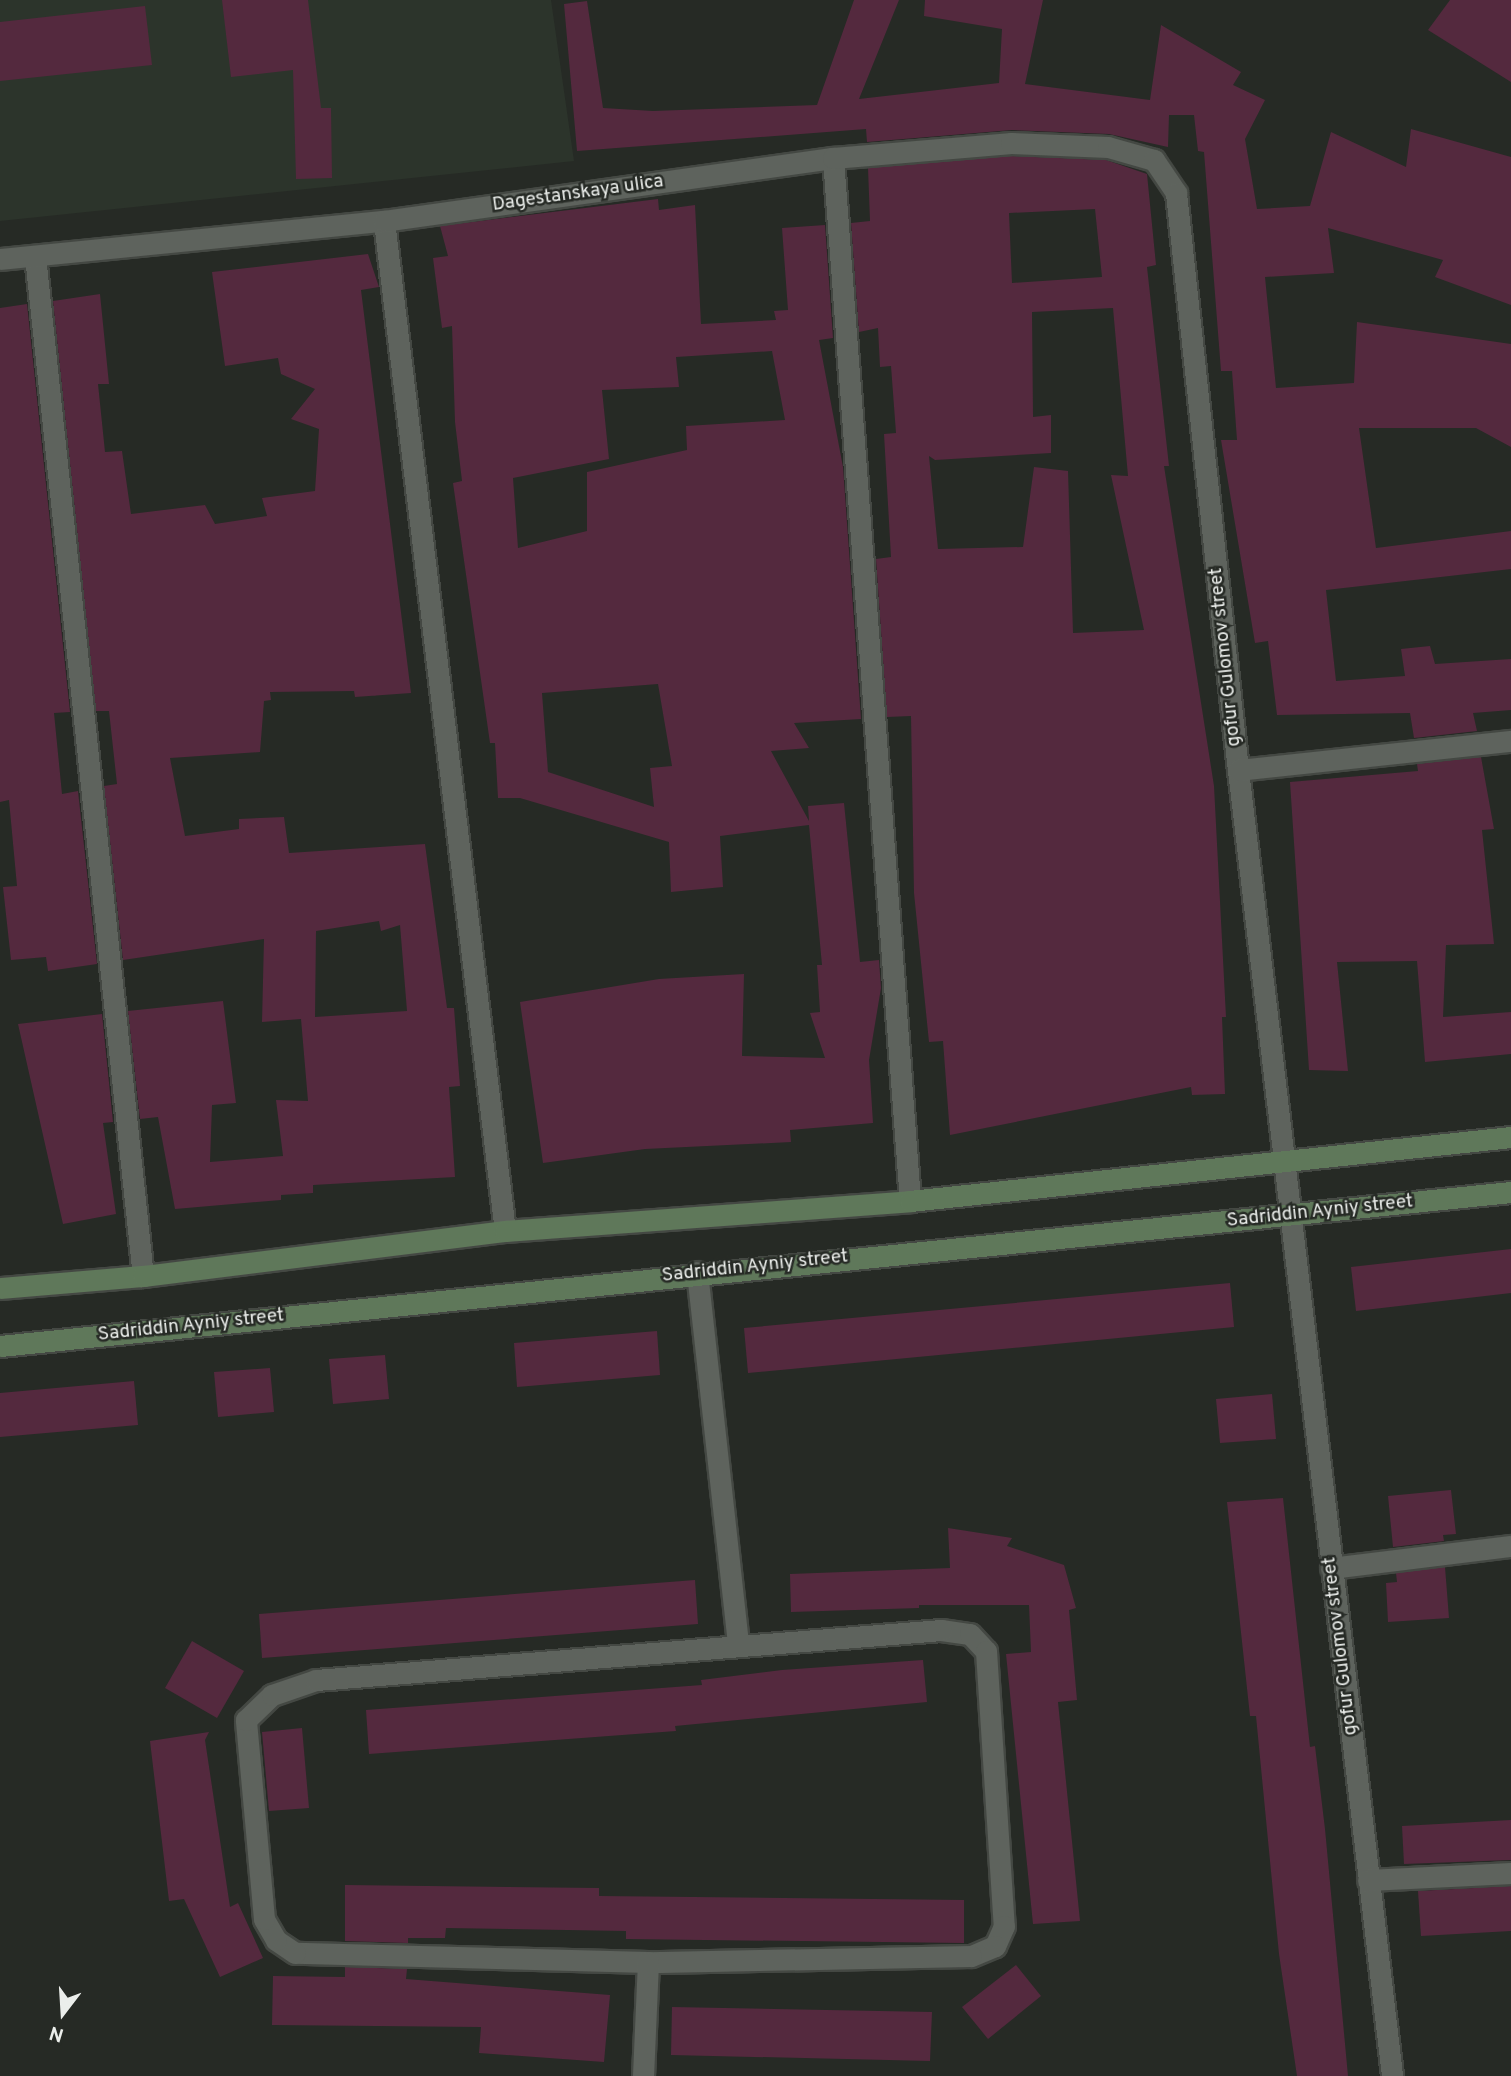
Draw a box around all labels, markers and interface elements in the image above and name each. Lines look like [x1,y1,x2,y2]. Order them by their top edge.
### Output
street label: Dagestanskaya ulica [491,171,665,217]
street label: gofur Gulomov street [1205,566,1247,748]
street label: Sadriddin Ayniy street [1225,1191,1415,1233]
street label: Sadriddin Ayniy street [660,1246,850,1288]
street label: Sadriddin Ayniy street [96,1305,286,1347]
street label: gofur Gulomov street [1319,1555,1363,1737]
north arrow [28,1978,98,2048]
text: N [47,2020,67,2047]

